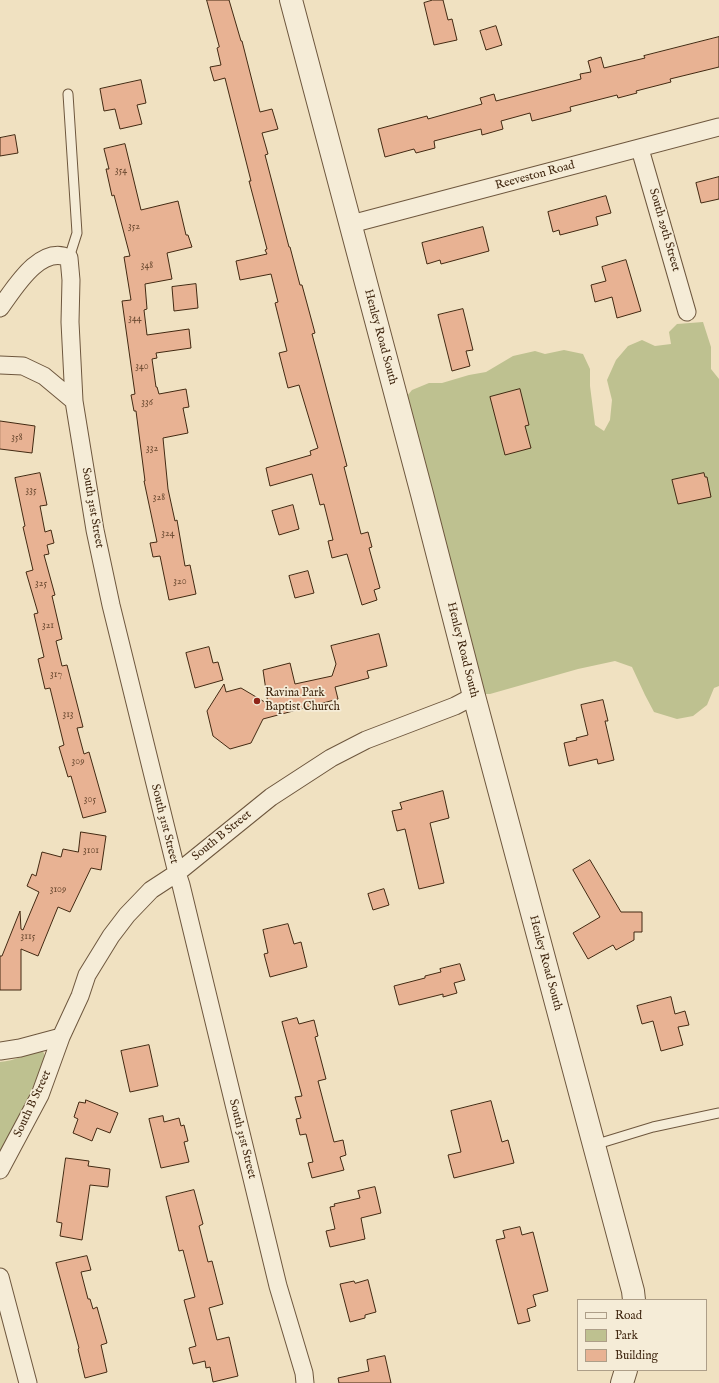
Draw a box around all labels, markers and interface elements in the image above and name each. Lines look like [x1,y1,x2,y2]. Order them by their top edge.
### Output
street label: Reeveston Road [494,158,576,194]
house number: 354 [115,165,127,177]
street label: South 29th Street [645,187,683,273]
house number: 352 [128,221,140,233]
house number: 348 [141,260,153,272]
street label: Henley Road South [360,288,400,386]
house number: 344 [128,313,142,325]
house number: 340 [135,361,149,373]
house number: 336 [141,397,153,409]
house number: 358 [11,432,23,444]
house number: 332 [146,443,158,455]
street label: South 31st Street [78,467,106,549]
house number: 335 [25,485,37,497]
house number: 328 [153,492,165,504]
house number: 324 [161,528,175,540]
house number: 320 [173,576,187,588]
house number: 325 [35,578,47,590]
street label: Henley Road South [443,601,481,699]
house number: 321 [42,620,54,632]
house number: 317 [50,669,62,681]
place label: Ravina Park Baptist Church [265,687,340,715]
marker: Ravina Park Baptist Church [252,696,262,706]
house number: 313 [62,709,74,721]
house number: 309 [71,756,85,768]
street label: South 31st Street [147,783,181,865]
house number: 305 [84,794,96,806]
street label: South B Street [189,808,255,864]
house number: 3101 [83,845,99,857]
house number: 3109 [50,884,66,896]
street label: Henley Road South [525,914,565,1012]
house number: 3115 [21,931,35,943]
street label: South B Street [11,1068,55,1140]
street label: South 31st Street [225,1098,259,1180]
legend [577,1299,707,1371]
text: Road [615,1308,642,1323]
text: Park [615,1328,638,1343]
text: Building [615,1348,658,1363]

